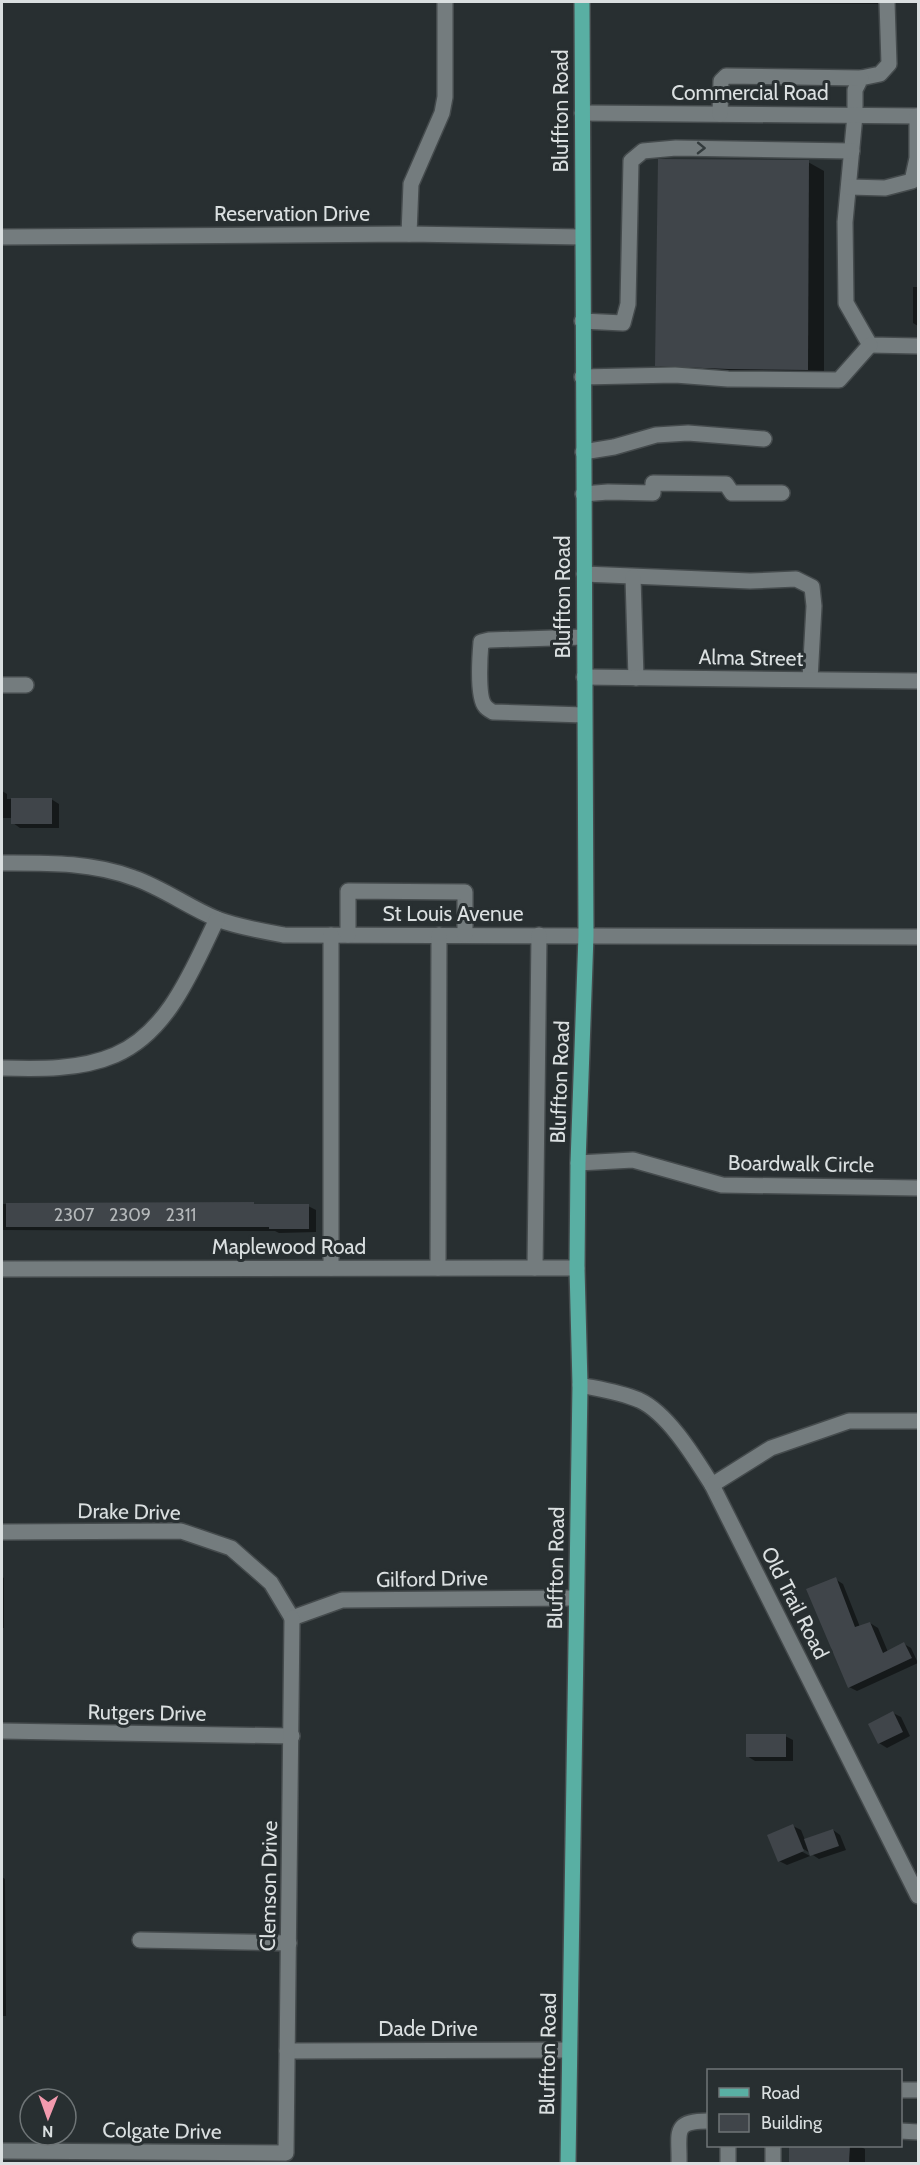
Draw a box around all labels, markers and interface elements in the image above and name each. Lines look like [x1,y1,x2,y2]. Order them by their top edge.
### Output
street label: Bluffton Road [548,50,573,172]
street label: Commercial Road [671,80,829,105]
one-way arrow [697,142,706,155]
street label: Reservation Drive [214,201,370,226]
street label: Bluffton Road [550,536,575,658]
street label: Alma Street [698,644,804,671]
street label: St Louis Avenue [382,901,524,926]
street label: Bluffton Road [545,1020,574,1144]
street label: Boardwalk Circle [728,1150,874,1177]
house number: 2307 [54,1204,94,1226]
house number: 2309 [109,1204,151,1226]
house number: 2311 [166,1204,196,1226]
street label: Maplewood Road [212,1234,366,1259]
street label: Drake Drive [77,1498,181,1525]
street label: Bluffton Road [542,1506,569,1630]
street label: Old Trail Road [756,1542,834,1663]
street label: Gilford Drive [376,1565,488,1592]
street label: Rutgers Drive [87,1699,207,1726]
street label: Clemson Drive [255,1820,282,1952]
street label: Bluffton Road [534,1992,561,2116]
street label: Dade Drive [378,2016,478,2041]
legend [707,2069,902,2147]
text: Road [761,2082,800,2104]
north arrow [18,2087,78,2147]
text: Building [761,2112,823,2134]
street label: Colgate Drive [102,2117,222,2144]
text: N [42,2122,54,2141]

